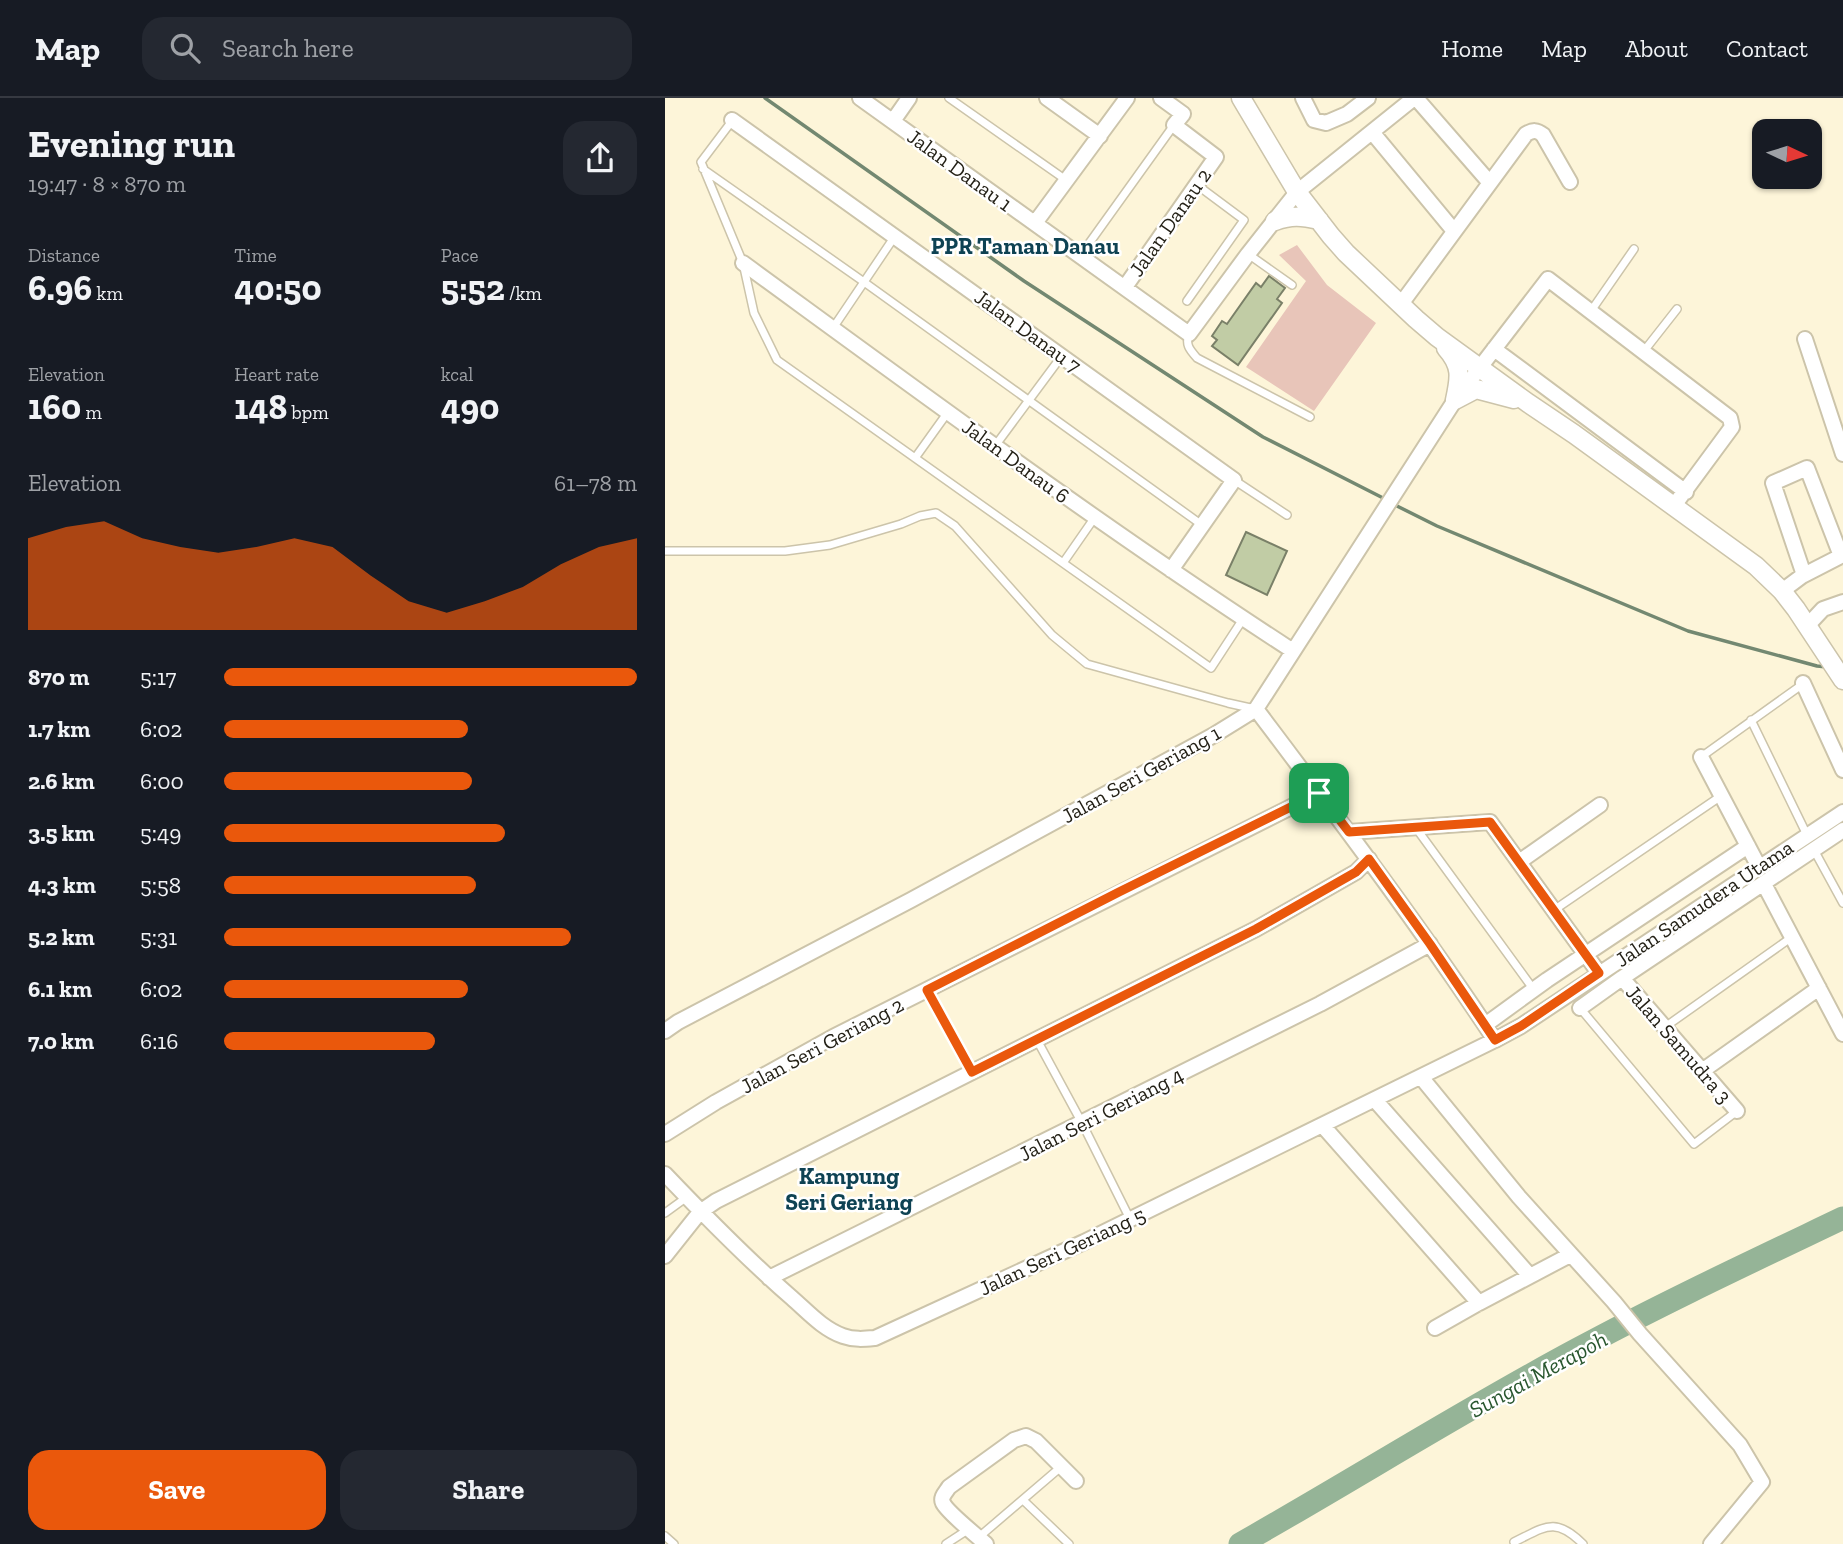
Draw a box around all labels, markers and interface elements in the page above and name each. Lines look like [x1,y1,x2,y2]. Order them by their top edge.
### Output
search box [142,17,632,80]
text: Map [35,29,100,68]
icon: search [166,29,204,67]
text: Search here [222,32,354,64]
text: Home [1441,34,1503,63]
text: Map [1541,34,1587,63]
text: About [1625,34,1688,63]
text: Contact [1726,34,1808,63]
north arrow [1752,119,1822,189]
map controls [1752,119,1822,189]
text: Evening run [28,121,235,167]
button: share [563,121,637,195]
street label: Jalan Danau 1 [903,124,1017,216]
street label: Jalan Danau 2 [1124,163,1216,281]
text: 19:47 · 8 × 870 m [28,170,186,198]
district label: PPR Taman Danau [931,232,1120,260]
text: Distance [28,244,100,267]
text: Time [234,244,277,267]
text: Pace [441,244,478,267]
text: 6.96 [28,267,92,309]
text: 40:50 [234,267,322,309]
text: 5:52 [441,267,505,309]
text: km [92,282,123,305]
text: /km [505,282,542,305]
street label: Jalan Danau 7 [970,284,1086,378]
text: Elevation [28,363,105,386]
text: Heart rate [234,363,319,386]
text: kcal [441,363,473,386]
text: 160 [28,386,81,428]
text: 148 [234,386,287,428]
text: 490 [441,386,500,428]
text: m [81,401,102,424]
text: bpm [287,401,329,424]
street label: Jalan Danau 6 [958,414,1074,508]
text: Elevation [28,469,121,497]
text: 61–78 m [554,469,637,497]
text: 870 m [28,663,89,691]
text: 5:17 [140,663,176,691]
text: 1.7 km [28,715,90,743]
text: 6:02 [140,715,182,743]
street label: Jalan Seri Geriang 1 [1057,720,1225,828]
pin [1289,763,1349,823]
text: 2.6 km [28,767,95,795]
text: 6:00 [140,767,184,795]
icon: arrive [1300,774,1338,812]
text: 3.5 km [28,819,95,847]
text: 5:49 [140,819,182,847]
street label: Jalan Samudera Utama [1610,834,1798,972]
text: 4.3 km [28,871,96,899]
text: 5:58 [140,871,181,899]
text: 5.2 km [28,923,95,951]
text: 5:31 [140,923,177,951]
text: 6.1 km [28,975,92,1003]
text: 6:02 [140,975,182,1003]
street label: Jalan Samudra 3 [1621,980,1737,1108]
street label: Jalan Seri Geriang 2 [736,992,908,1098]
text: 7.0 km [28,1027,94,1055]
text: 6:16 [140,1027,178,1055]
street label: Jalan Seri Geriang 4 [1015,1062,1187,1166]
district label: Kampung Seri Geriang [785,1162,913,1216]
street label: Jalan Seri Geriang 5 [975,1202,1149,1300]
water label: Sungai Merapoh [1464,1325,1612,1423]
button: Save [28,1450,326,1530]
button: Share [340,1450,637,1530]

